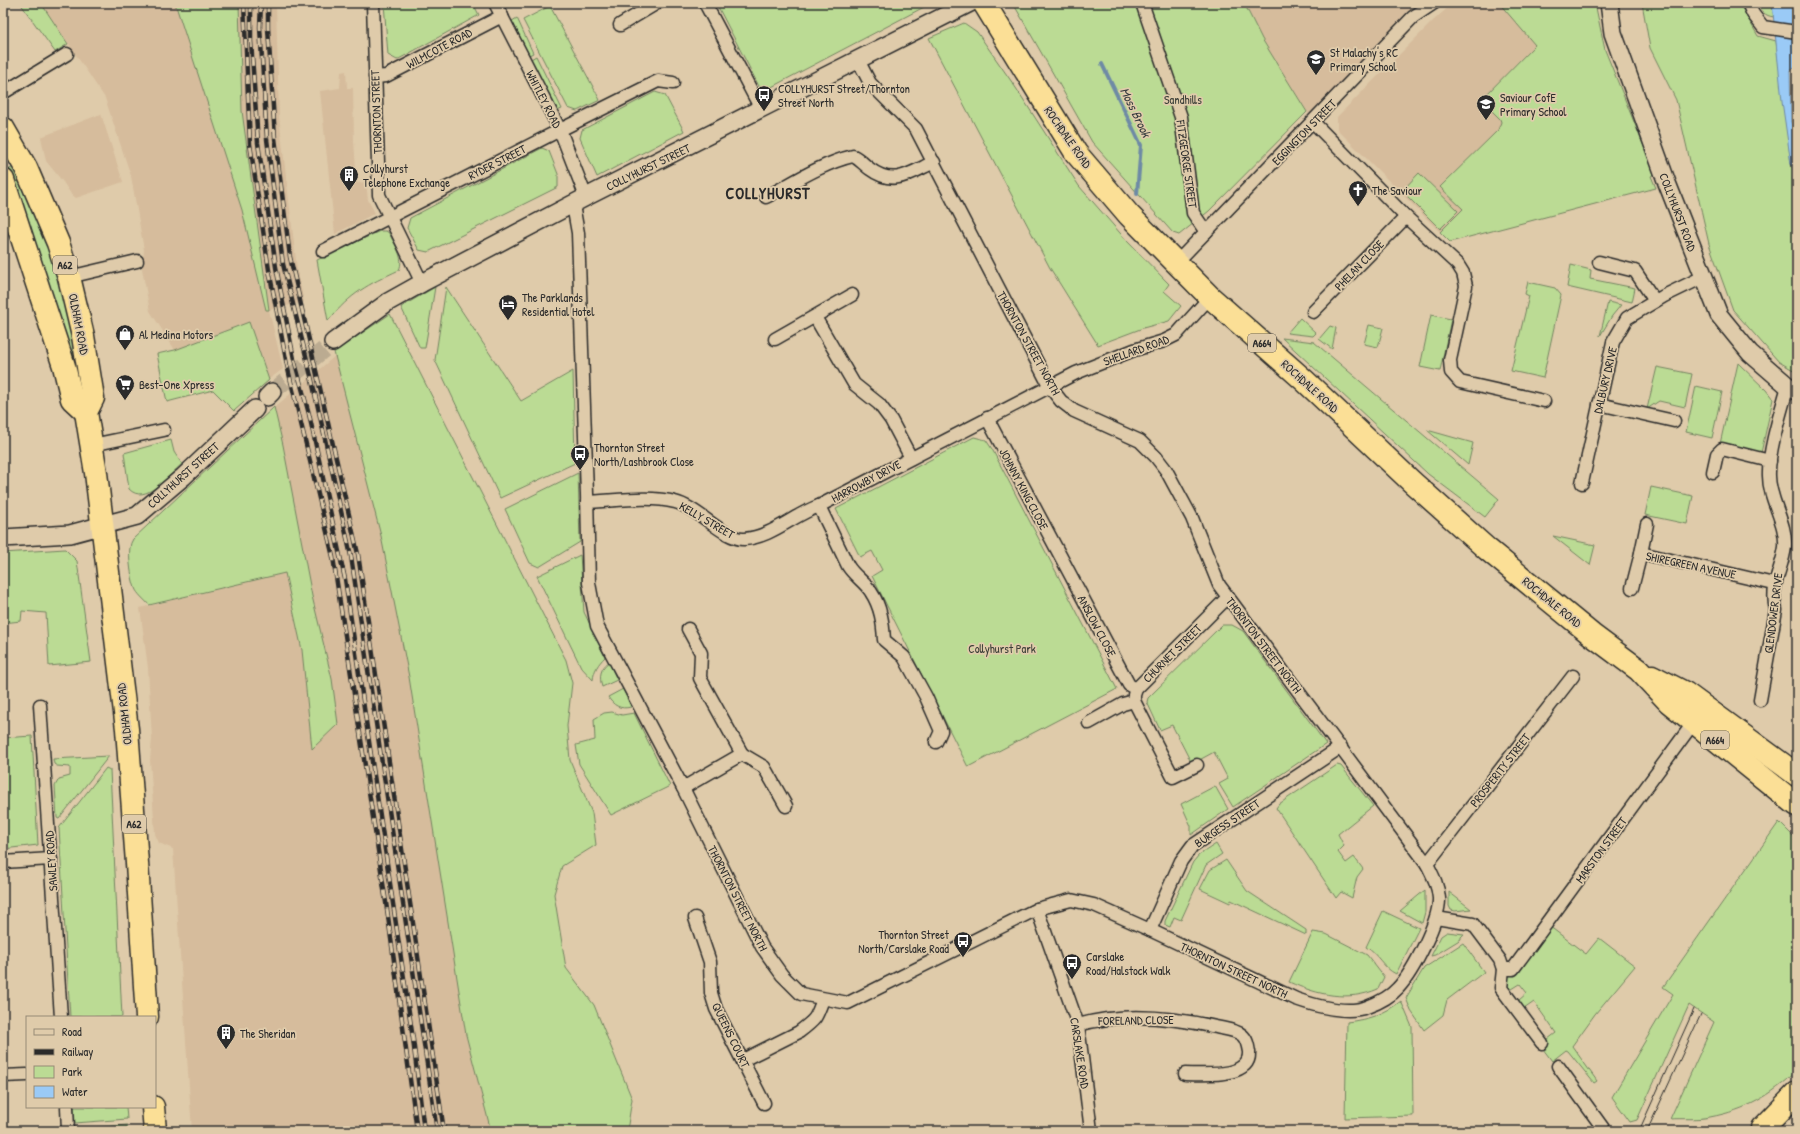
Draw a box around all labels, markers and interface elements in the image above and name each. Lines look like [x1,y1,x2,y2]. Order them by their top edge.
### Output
street label: WILMCOTE ROAD [403,23,475,73]
place label: St Malachy's RC Primary School [1330,44,1399,75]
school or university icon: St Malachy's RC Primary School [1305,48,1327,76]
street label: WHITLEY ROAD [522,67,566,131]
street label: THORNTON STREET [366,69,386,154]
place label: COLLYHURST Street/Thornton Street North [778,80,910,111]
bus stop icon: COLLYHURST Street/Thornton Street North [753,84,775,112]
water label: Moss Brook [1116,84,1157,141]
place label: Saviour CofE Primary School [1500,89,1567,120]
park label: Sandhills [1164,91,1202,108]
school or university icon: Saviour CofE Primary School [1475,93,1497,121]
street label: EGGINGTON STREET [1268,95,1340,169]
street label: ROCHDALE ROAD [1040,103,1096,172]
street label: FITZGEORGE STREET [1172,118,1202,210]
street label: COLLYHURST STREET [603,139,693,195]
street label: RYDER STREET [465,140,529,184]
place label: Collyhurst Telephone Exchange [363,160,450,191]
building icon: Collyhurst Telephone Exchange [338,164,360,192]
street label: COLLYHURST ROAD [1655,170,1701,254]
church icon: The Saviour [1347,179,1369,207]
district label: COLLYHURST [725,182,811,204]
place label: The Saviour [1372,182,1423,199]
street label: PHELAN CLOSE [1330,235,1388,294]
road number: A62 [53,256,77,274]
street label: THORNTON STREET NORTH [993,288,1065,398]
place label: The Parklands Residential Hotel [522,289,595,320]
street label: OLDHAM ROAD [65,292,93,356]
hotel icon: The Parklands Residential Hotel [497,293,519,321]
shop icon: Al Medina Motors [114,323,136,351]
place label: Al Medina Motors [139,326,214,343]
street label: SHELLARD ROAD [1101,330,1172,370]
road number: A664 [1248,334,1276,352]
street label: DALBURY DRIVE [1589,344,1621,415]
street label: ROCHDALE ROAD [1278,356,1343,417]
supermarket icon: Best-One Xpress [114,373,136,401]
place label: Best-One Xpress [139,376,214,393]
street label: COLLYHURST STREET [143,438,223,512]
place label: Thornton Street North/Lashbrook Close [594,439,694,470]
bus stop icon: Thornton Street North/Lashbrook Close [569,443,591,471]
street label: JOHNNY KING CLOSE [995,445,1053,533]
street label: HARROWBY DRIVE [828,455,904,506]
street label: KELLY STREET [676,497,738,543]
street label: SHIREGREEN AVENUE [1644,547,1738,583]
street label: GLENDOWER DRIVE [1760,571,1786,654]
street label: ROCHDALE ROAD [1519,573,1586,631]
street label: ANSLOW CLOSE [1074,592,1121,660]
street label: THORNTON STREET NORTH [1222,593,1306,697]
street label: CHURNET STREET [1139,619,1206,686]
park label: Collyhurst Park [968,640,1036,657]
street label: OLDHAM ROAD [112,682,136,746]
street label: PROSPERITY STREET [1466,729,1534,810]
road number: A664 [1701,731,1729,749]
street label: BURGESS STREET [1191,795,1263,851]
street label: MARSTON STREET [1571,813,1631,887]
road number: A62 [122,815,146,833]
street label: SAWLEY ROAD [40,830,62,892]
street label: THORNTON STREET NORTH [704,842,772,954]
place label: Thornton Street North/Carslake Road [858,926,950,957]
bus stop icon: Thornton Street North/Carslake Road [952,930,974,958]
street label: THORNTON STREET NORTH [1178,938,1291,1002]
place label: Carslake Road/Halstock Walk [1086,948,1171,979]
bus stop icon: Carslake Road/Halstock Walk [1061,952,1083,980]
street label: QUEENS COURT [708,1000,754,1071]
street label: FORELAND CLOSE [1097,1011,1175,1029]
legend [26,1016,156,1108]
street label: CARSLAKE ROAD [1066,1016,1094,1090]
building icon: The Sheridan [215,1022,237,1050]
text: Road [62,1023,82,1040]
place label: The Sheridan [240,1025,296,1042]
text: Railway [62,1043,93,1060]
text: Park [62,1063,82,1080]
text: Water [62,1083,88,1100]

